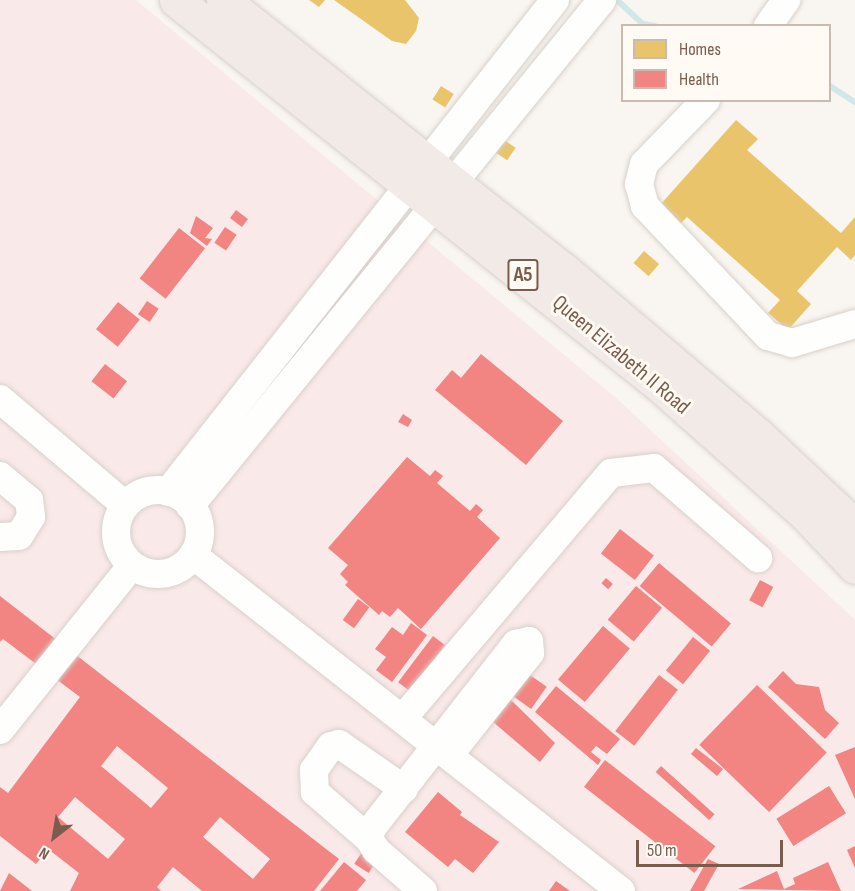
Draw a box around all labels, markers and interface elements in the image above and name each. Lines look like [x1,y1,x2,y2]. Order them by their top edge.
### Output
legend [621,24,831,102]
text: Homes [679,39,721,60]
text: Health [679,69,719,90]
road number: A5 [506,257,540,293]
street label: Queen Elizabeth II Road [547,290,695,420]
north arrow [24,807,84,867]
scale bar [639,828,786,866]
text: 50 m [647,840,677,861]
text: N [36,843,53,863]

